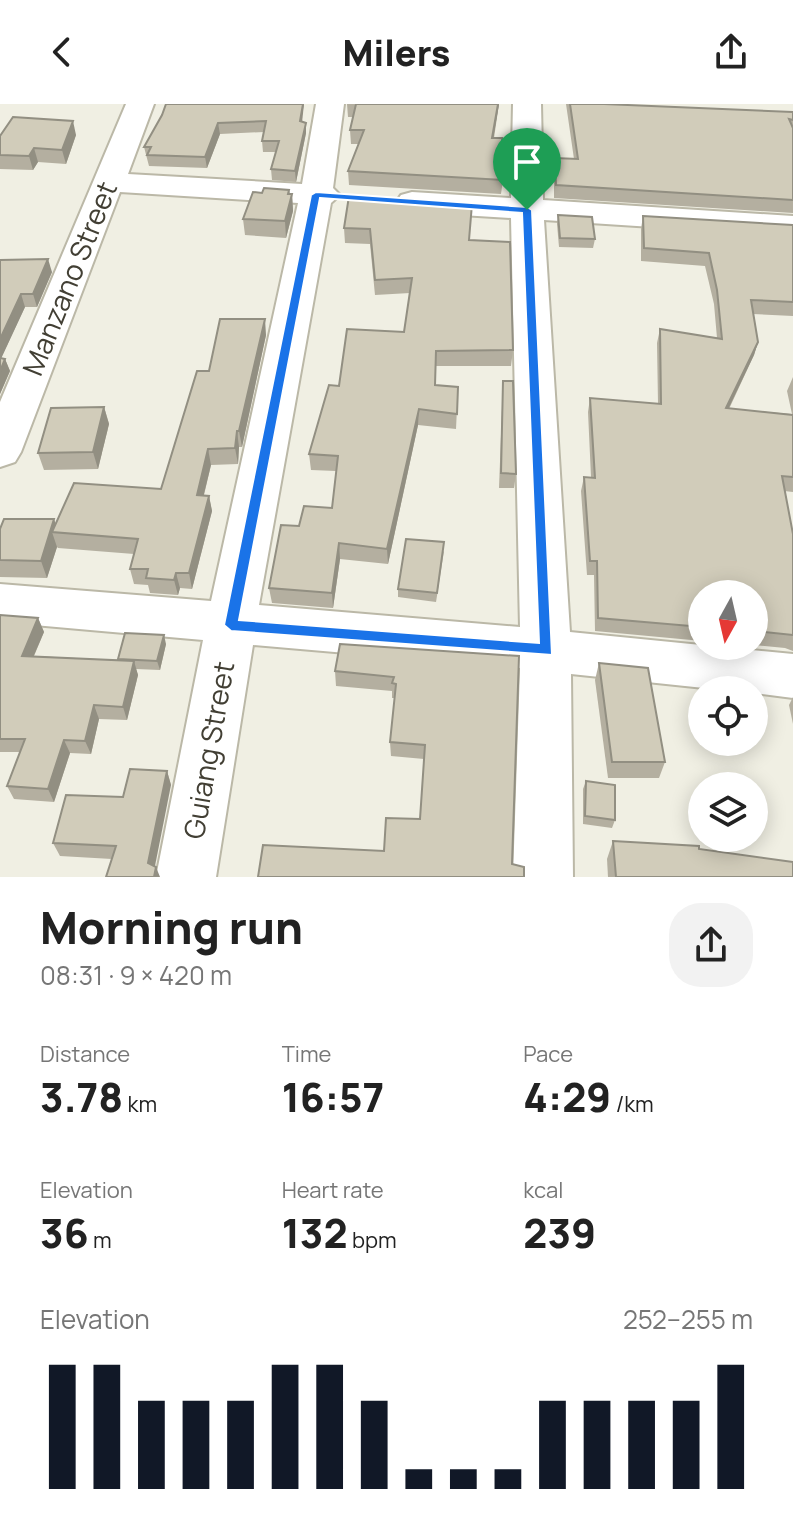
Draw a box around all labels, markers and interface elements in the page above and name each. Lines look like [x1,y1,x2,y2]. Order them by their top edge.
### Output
text: Milers [343,28,450,77]
icon: back [40,30,84,74]
icon: share [709,30,753,74]
pin [493,128,561,210]
icon: arrive [505,140,549,184]
street label: Manzano Street [13,175,125,381]
north arrow [688,580,768,660]
map controls [688,580,768,852]
street label: Guiang Street [174,658,242,842]
button: locate [688,676,768,756]
button: layers [688,772,768,852]
text: Morning run [40,897,303,957]
button: share [669,903,753,987]
text: 08:31 · 9 × 420 m [40,957,232,993]
text: Distance [40,1039,130,1069]
text: Time [282,1039,331,1069]
text: Pace [523,1039,573,1069]
text: 3.78 [40,1069,123,1124]
text: 16:57 [282,1069,384,1124]
text: 4:29 [523,1069,611,1124]
text: km [123,1089,157,1119]
text: /km [611,1089,654,1119]
text: Elevation [40,1175,133,1205]
text: Heart rate [282,1175,384,1205]
text: kcal [523,1175,563,1205]
text: 36 [40,1205,89,1260]
text: 132 [282,1205,348,1260]
text: 239 [523,1205,596,1260]
text: m [89,1225,112,1255]
text: bpm [348,1225,397,1255]
text: Elevation [40,1301,150,1337]
text: 252–255 m [623,1301,753,1337]

